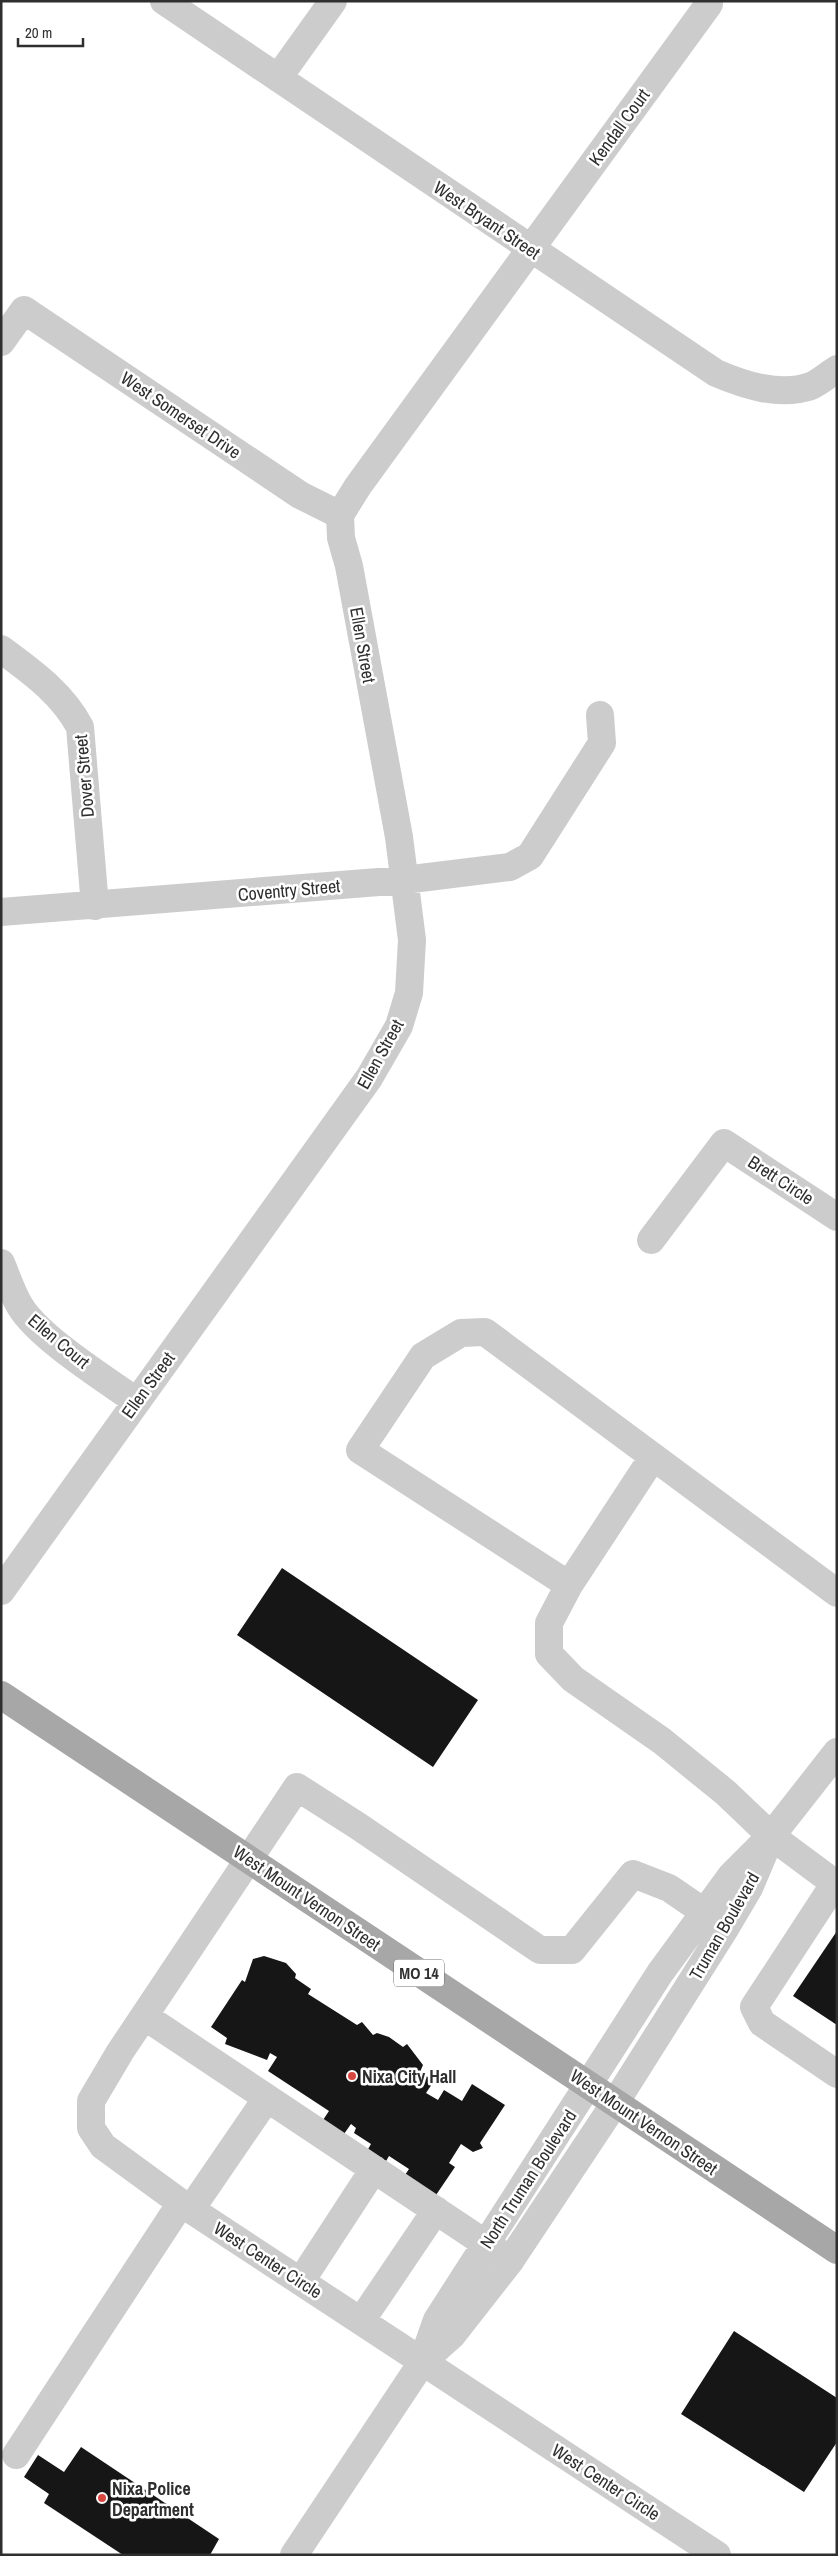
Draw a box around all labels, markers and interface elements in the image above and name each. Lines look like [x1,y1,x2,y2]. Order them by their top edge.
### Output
scale bar [18,15,82,47]
text: 20 m [25,22,52,43]
street label: Kendall Court [583,83,655,171]
street label: West Bryant Street [429,175,545,265]
street label: West Somerset Drive [116,365,246,465]
street label: Ellen Street [344,605,382,685]
street label: Dover Street [68,734,100,818]
street label: Coventry Street [237,873,341,907]
street label: Ellen Street [351,1015,409,1093]
street label: Brett Circle [743,1149,819,1211]
street label: Ellen Court [23,1308,95,1374]
street label: Ellen Street [115,1347,181,1423]
street label: West Mount Vernon Street [228,1839,386,1957]
street label: Truman Boulevard [683,1867,765,1985]
road number: MO 14 [394,1960,444,1986]
street label: West Mount Vernon Street [565,2063,723,2181]
place label: Nixa City Hall [362,2064,456,2089]
marker: Nixa City Hall [346,2070,358,2082]
street label: North Truman Boulevard [474,2105,582,2253]
street label: West Center Circle [209,2216,327,2304]
street label: West Center Circle [547,2438,665,2526]
place label: Nixa Police Department [112,2476,194,2522]
marker: Nixa Police Department [96,2492,108,2504]

